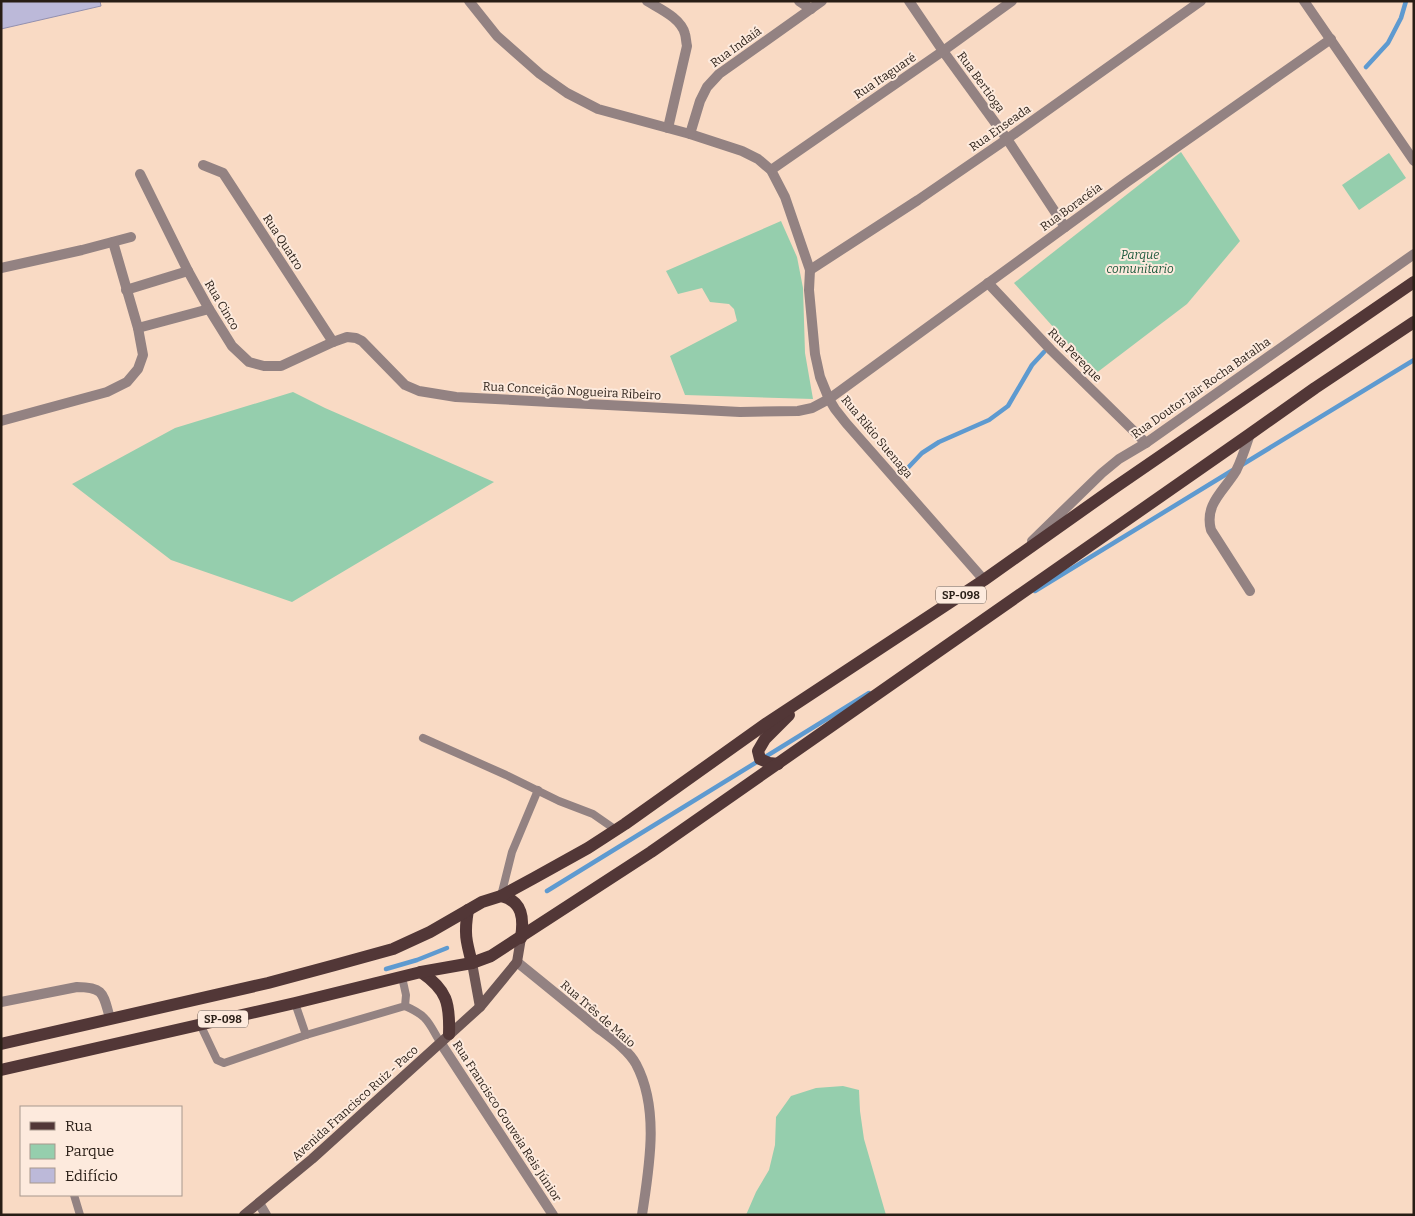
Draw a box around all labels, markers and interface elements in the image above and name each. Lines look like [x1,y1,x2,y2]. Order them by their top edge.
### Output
street label: Rua Indaiá [708,24,764,70]
street label: Rua Bertioga [954,49,1008,115]
street label: Rua Itaguaré [851,50,919,102]
street label: Rua Enseada [967,102,1034,154]
street label: Rua Boracéia [1038,180,1105,234]
street label: Rua Quatro [260,212,306,272]
park label: Parque comunitario [1106,248,1174,276]
street label: Rua Cinco [202,278,242,332]
street label: Rua Pereque [1045,325,1105,385]
street label: Rua Doutor Jair Rocha Batalha [1129,334,1274,441]
street label: Rua Conceição Nogueira Ribeiro [482,379,662,403]
street label: Rua Rikio Suenaga [838,393,916,481]
road number: SP-098 [936,586,986,604]
street label: Rua Três de Maio [558,978,638,1050]
road number: SP-098 [198,1011,248,1028]
street label: Rua Francisco Gouveia Reis Júnior [450,1038,565,1205]
street label: Avenida Francisco Ruiz - Paco [289,1043,421,1163]
legend [20,1106,182,1196]
text: Rua [65,1117,92,1135]
text: Parque [65,1142,114,1160]
text: Edifício [65,1167,118,1185]

